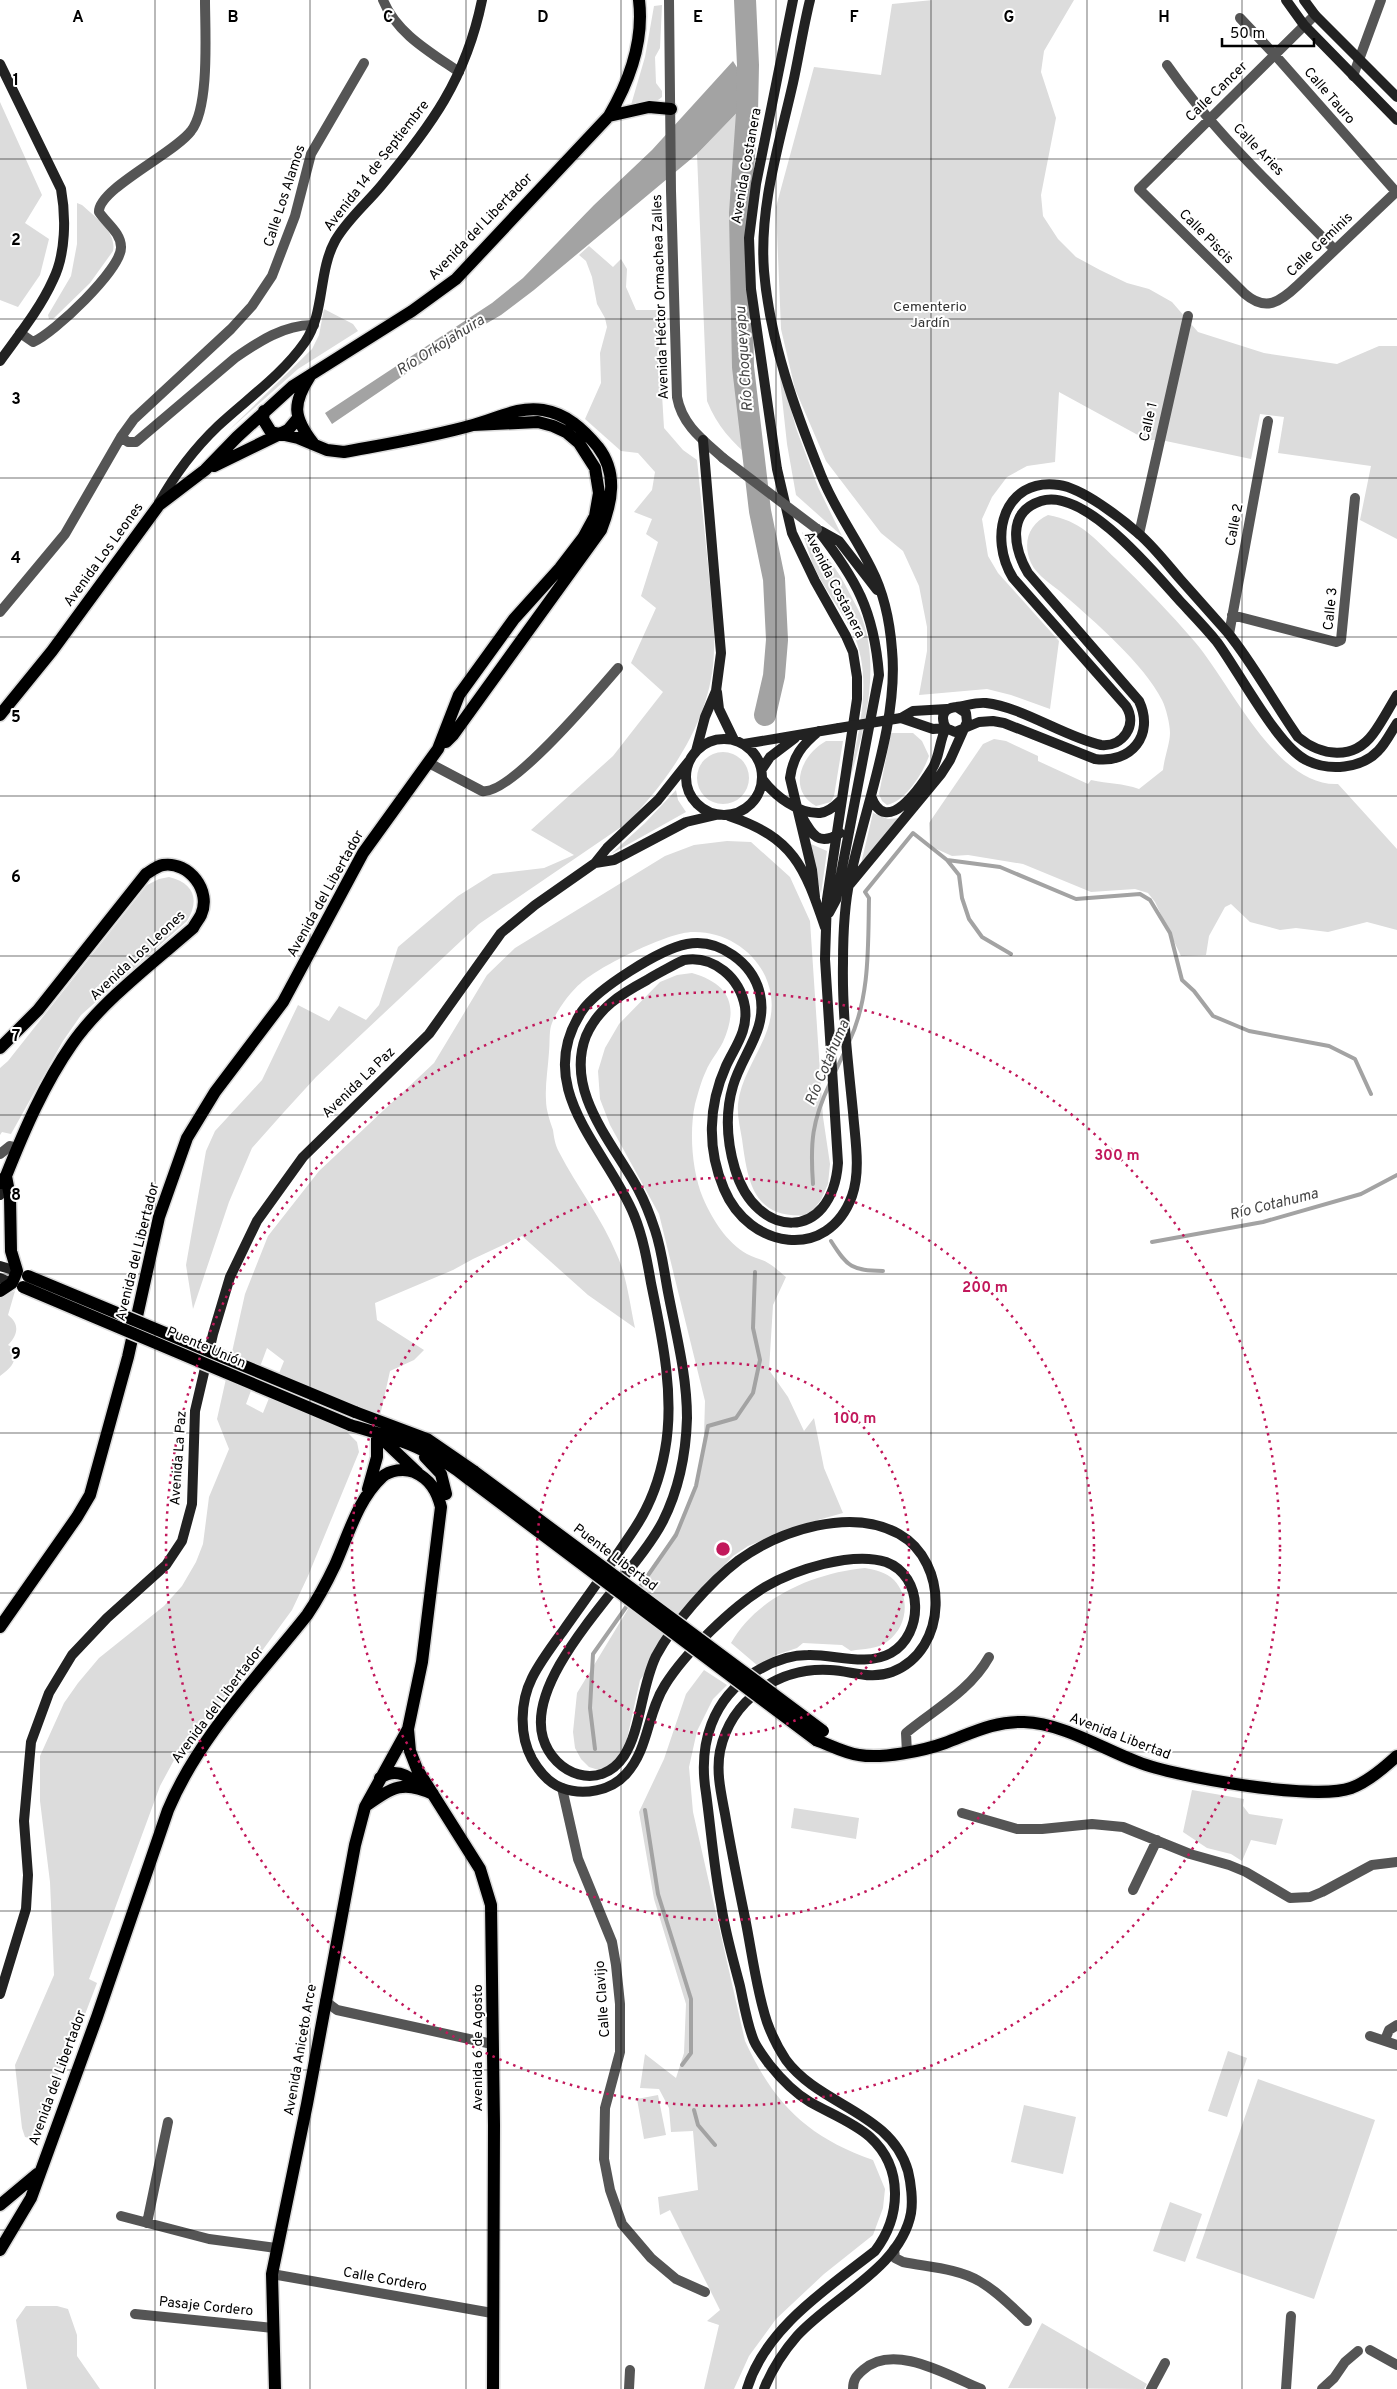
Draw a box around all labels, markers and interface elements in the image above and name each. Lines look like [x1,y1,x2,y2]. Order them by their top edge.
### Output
text: A [72,8,84,28]
text: B [227,8,239,28]
text: C [383,8,393,28]
text: D [537,8,549,28]
text: E [693,8,703,28]
text: F [849,8,859,28]
text: G [1004,8,1014,28]
text: H [1158,8,1170,28]
scale bar [1222,15,1314,47]
text: 50 m [1230,25,1265,44]
street label: Calle Cancer [1182,58,1252,126]
street label: Calle Tauro [1300,64,1358,128]
text: 1 [13,71,19,91]
street label: Avenida 14 de Septiembre [321,97,433,235]
street label: Avenida Costanera [728,107,766,225]
street label: Calle Aries [1229,120,1287,180]
street label: Calle Los Alamos [260,143,310,249]
street label: Avenida del Libertador [425,169,537,284]
street label: Avenida Héctor Ormachea Zalles [649,194,673,400]
street label: Calle Piscis [1175,206,1237,268]
street label: Calle Geminis [1283,209,1357,281]
text: 2 [11,231,21,251]
park label: Cementerio Jardín [893,299,967,332]
water label: Río Choqueyapu [732,305,758,412]
water label: Río Orkojahuira [393,311,489,381]
text: 3 [11,390,21,410]
street label: Calle 1 [1136,401,1162,443]
street label: Avenida Los Leones [61,500,147,610]
street label: Calle 2 [1223,502,1247,548]
street label: Avenida Costanera [800,529,868,641]
text: 4 [11,549,21,569]
street label: Calle 3 [1320,587,1342,631]
text: 5 [11,708,21,728]
street label: Avenida del Libertador [284,827,368,960]
text: 6 [11,868,21,888]
street label: Avenida Los Leones [87,907,189,1005]
water label: Río Cotahuma [802,1017,855,1108]
text: 7 [12,1027,20,1047]
street label: Avenida La Paz [319,1044,399,1122]
text: 300 m [1094,1147,1140,1166]
street label: Avenida del Libertador [113,1180,164,1323]
water label: Río Cotahuma [1228,1185,1321,1225]
text: 8 [11,1186,21,1206]
text: 200 m [962,1279,1008,1298]
street label: Puente Unión [164,1324,248,1372]
text: 9 [11,1345,21,1365]
street label: Avenida La Paz [167,1410,191,1506]
text: 100 m [834,1410,876,1429]
street label: Puente Libertad [569,1521,661,1595]
centre of rings [714,1540,732,1558]
street label: Avenida del Libertador [168,1643,268,1767]
street label: Avenida Libertad [1067,1710,1173,1764]
street label: Calle Clavijo [592,1960,614,2038]
street label: Avenida Aniceto Arce [281,1983,321,2117]
street label: Avenida 6 de Agosto [470,1984,487,2112]
street label: Avenida del Libertador [26,2008,91,2148]
street label: Calle Cordero [342,2264,429,2296]
street label: Pasaje Cordero [158,2294,254,2320]

